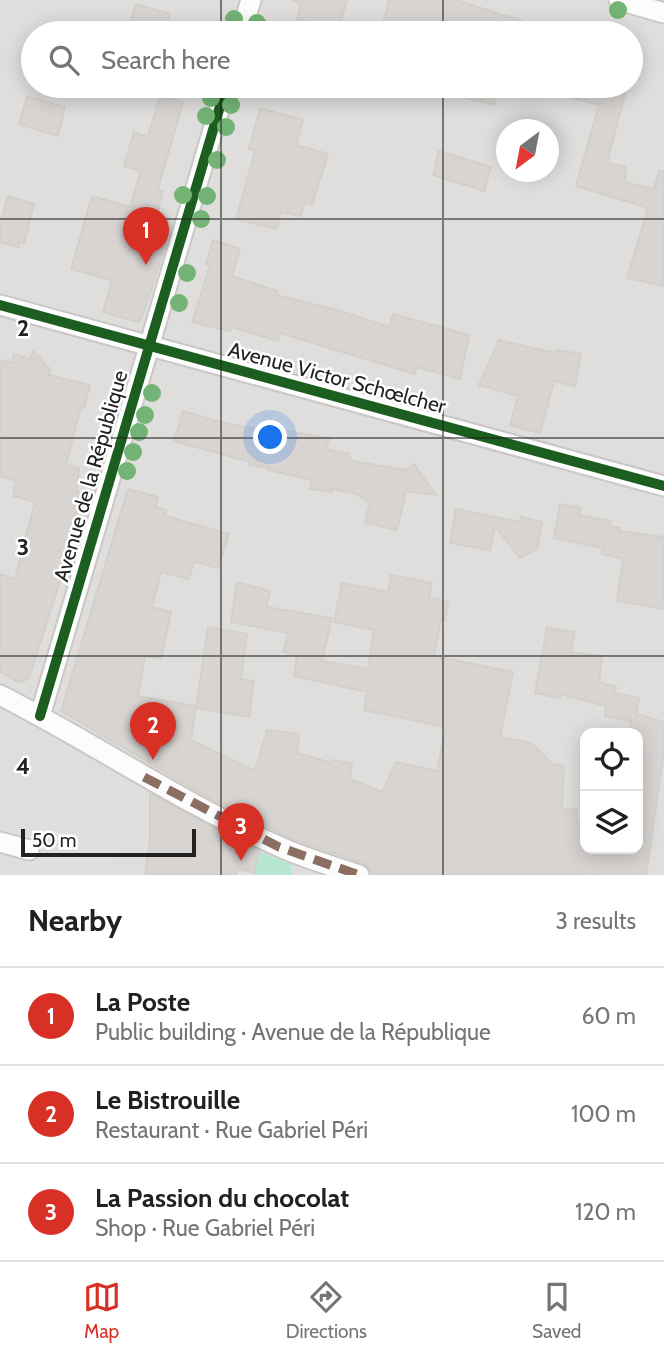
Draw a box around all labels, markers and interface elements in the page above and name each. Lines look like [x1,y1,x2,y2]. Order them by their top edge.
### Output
search box [21,21,643,98]
icon: search [45,41,83,79]
text: Search here [101,44,230,76]
north arrow [496,119,559,182]
pin: 1 [123,207,169,265]
text: 2 [17,314,29,342]
street label: Avenue Victor Schœlcher [226,336,449,419]
street label: Avenue de la République [48,367,133,584]
your location [253,420,287,454]
text: 3 [17,533,29,561]
pin: 2 [130,702,176,760]
map controls [580,728,643,854]
button: locate [580,728,643,791]
text: 4 [16,752,30,780]
button: layers [580,791,643,854]
pin: 3 [218,803,264,861]
scale bar [21,826,196,858]
text: 50 m [32,829,76,852]
text: Nearby [28,902,122,939]
text: 3 results [555,907,636,935]
text: La Poste [95,986,190,1018]
text: 1 [47,1002,55,1030]
text: 60 m [582,1002,636,1030]
text: Public building · Avenue de la République [95,1018,491,1046]
text: Le Bistrouille [95,1084,240,1116]
text: 2 [45,1100,57,1128]
text: 100 m [571,1100,636,1128]
text: Restaurant · Rue Gabriel Péri [95,1116,368,1144]
text: La Passion du chocolat [95,1182,349,1214]
text: 3 [45,1198,57,1226]
text: 120 m [575,1198,636,1226]
text: Shop · Rue Gabriel Péri [95,1214,315,1242]
tab: Map [83,1278,121,1343]
tab: Directions [286,1278,367,1343]
tab: Saved [532,1278,581,1343]

